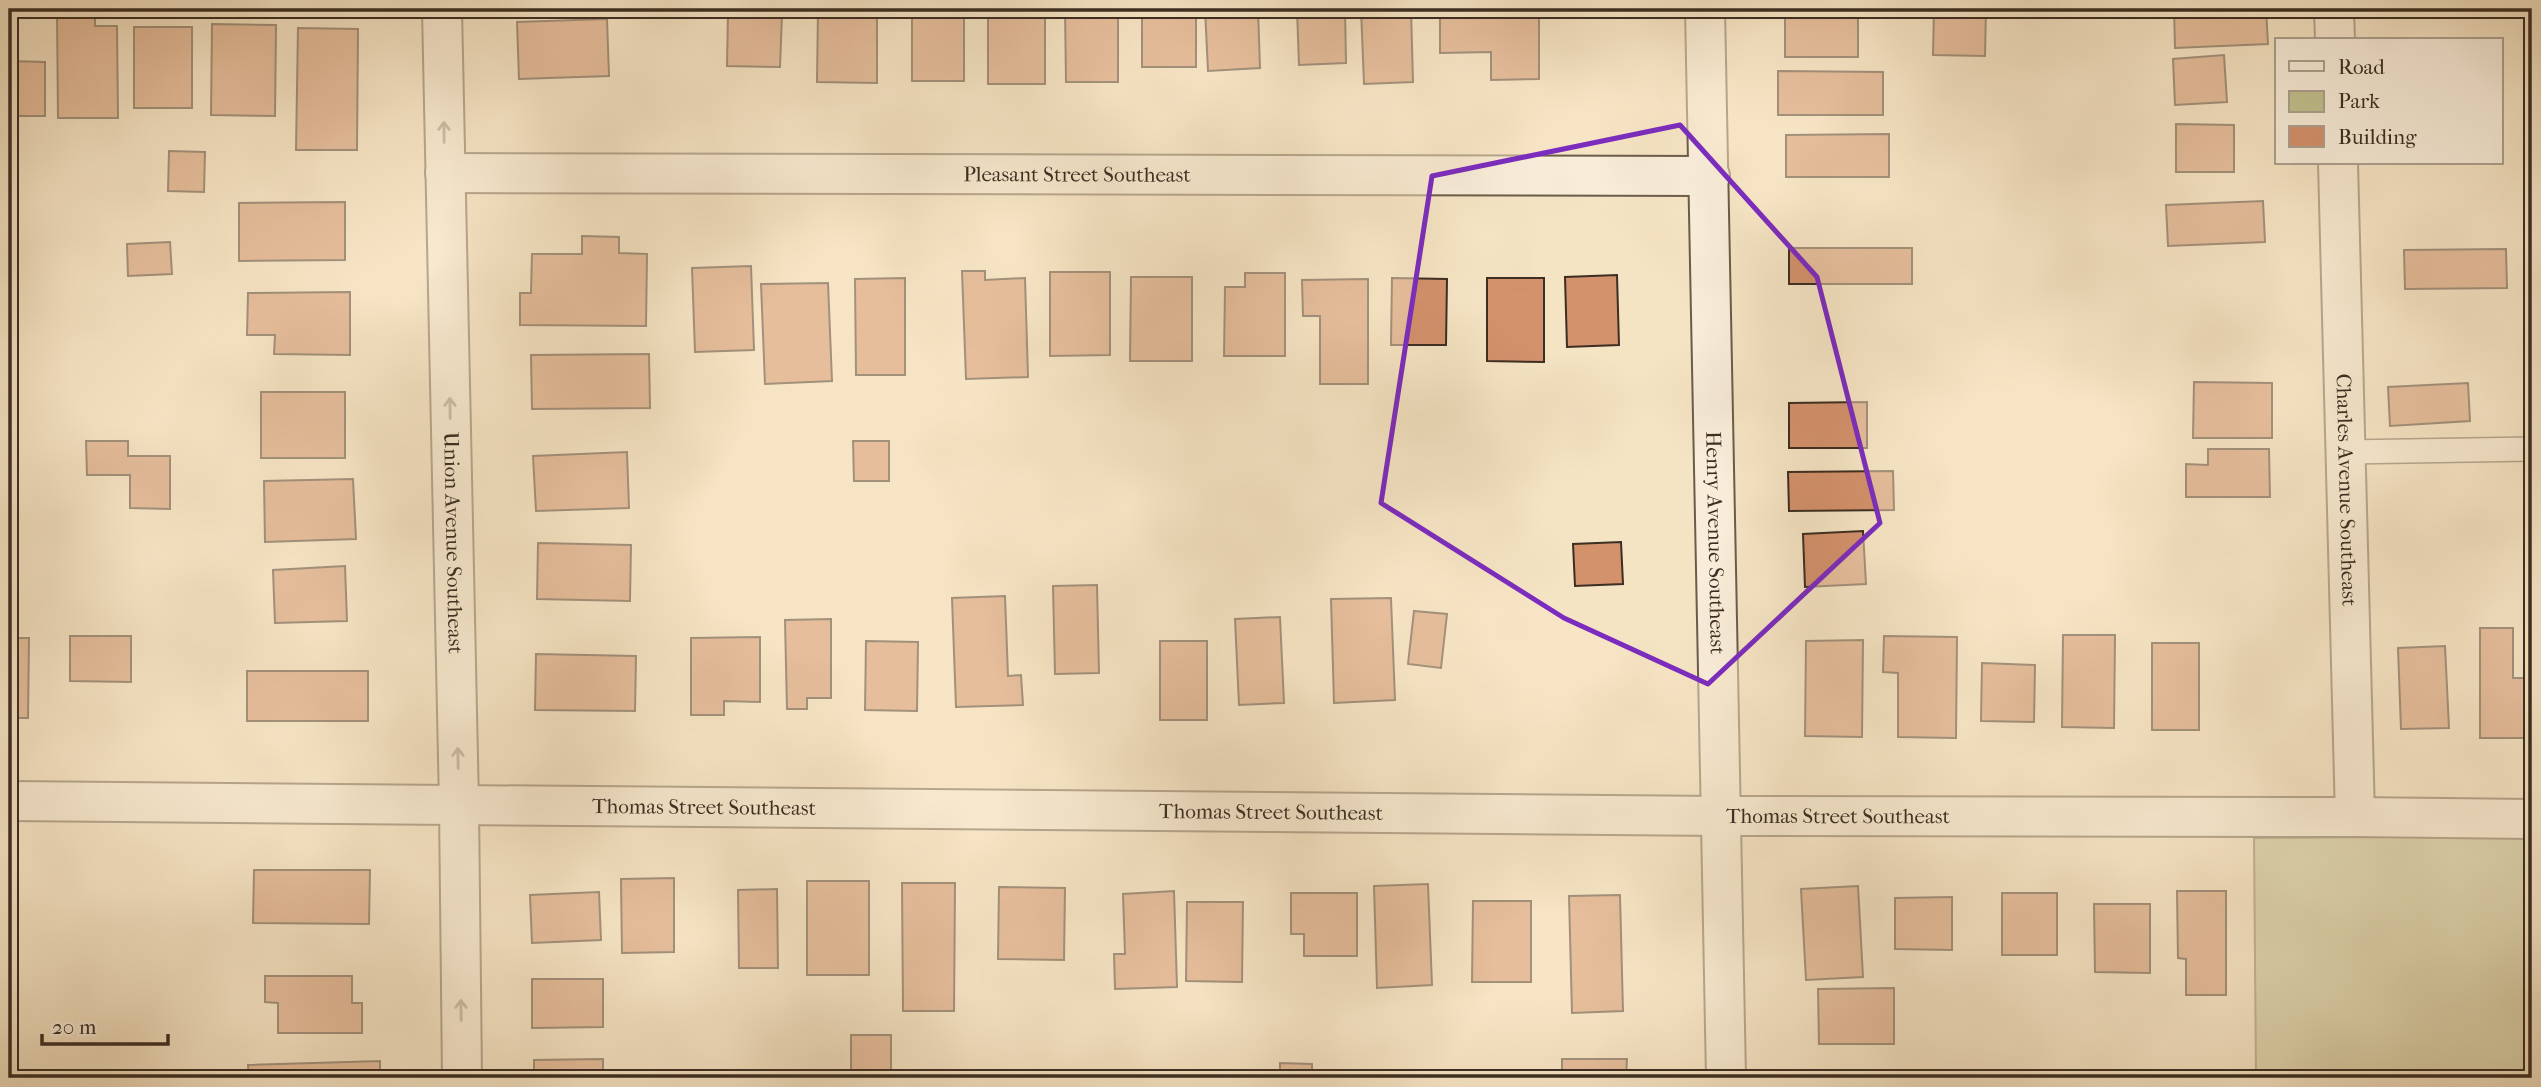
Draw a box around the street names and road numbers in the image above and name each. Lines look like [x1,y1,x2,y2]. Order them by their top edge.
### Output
street label: Pleasant Street Southeast [963,162,1191,187]
street label: Charles Avenue Southeast [2331,373,2362,607]
street label: Henry Avenue Southeast [1701,431,1730,655]
street label: Union Avenue Southeast [439,432,468,655]
street label: Thomas Street Southeast [592,794,817,820]
street label: Thomas Street Southeast [1159,799,1384,825]
street label: Thomas Street Southeast [1726,804,1950,828]

